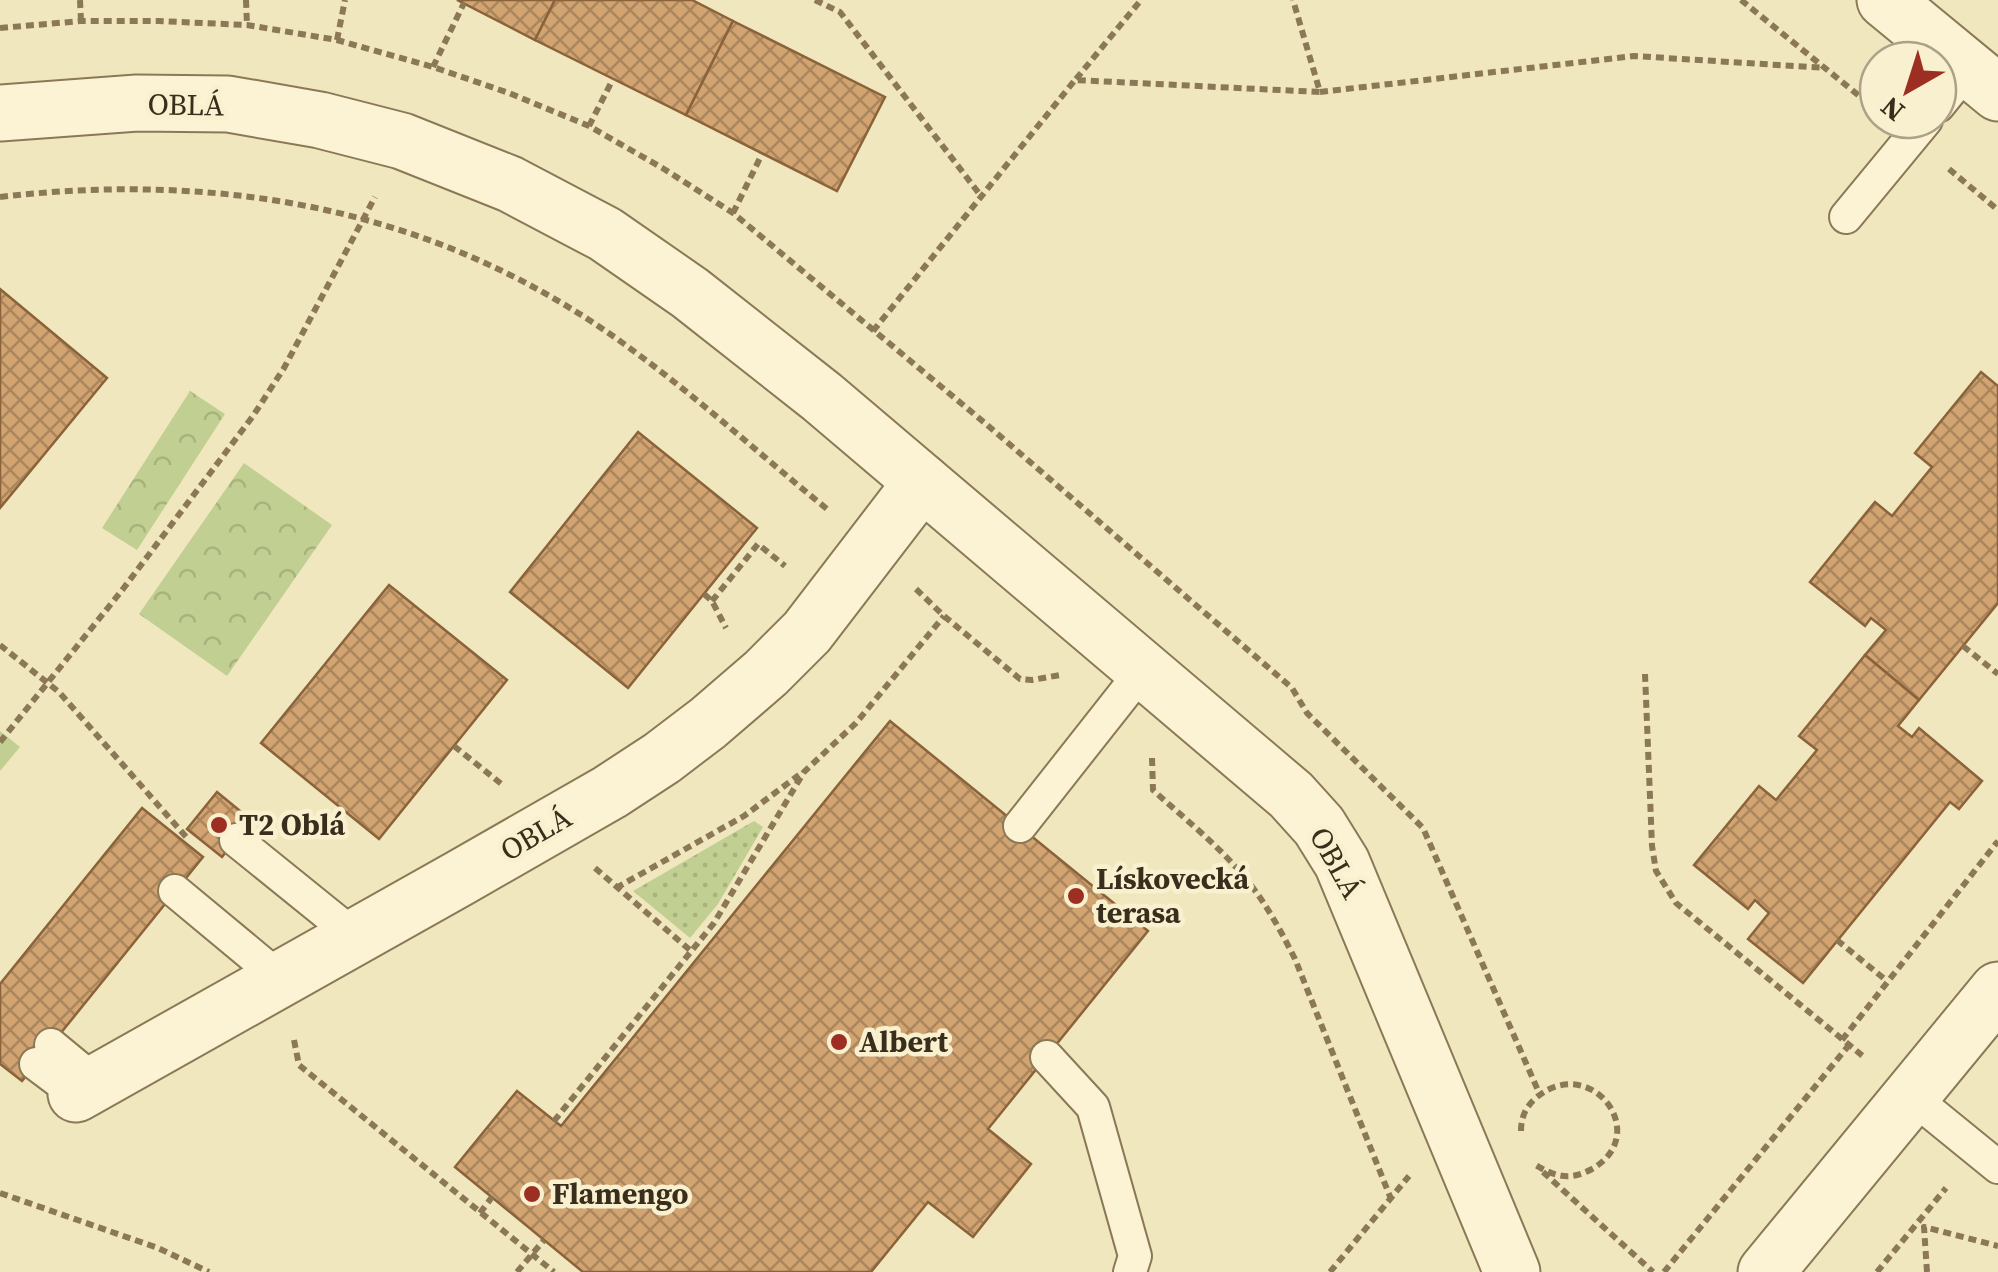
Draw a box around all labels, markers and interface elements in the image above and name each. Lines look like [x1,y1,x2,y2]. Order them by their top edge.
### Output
north arrow [1858,40,1958,140]
street label: OBLÁ [147,83,225,126]
text: N [1872,88,1912,131]
street label: OBLÁ [492,797,579,870]
place label: T2 Oblá [239,804,346,845]
marker: T2 Oblá [208,814,230,836]
street label: OBLÁ [1300,819,1373,906]
place label: Lískovecká terasa [1096,858,1250,933]
marker: Lískovecká terasa [1065,885,1087,907]
place label: Albert [859,1021,948,1062]
marker: Albert [828,1031,850,1053]
place label: Flamengo [552,1173,689,1214]
marker: Flamengo [521,1183,543,1205]

